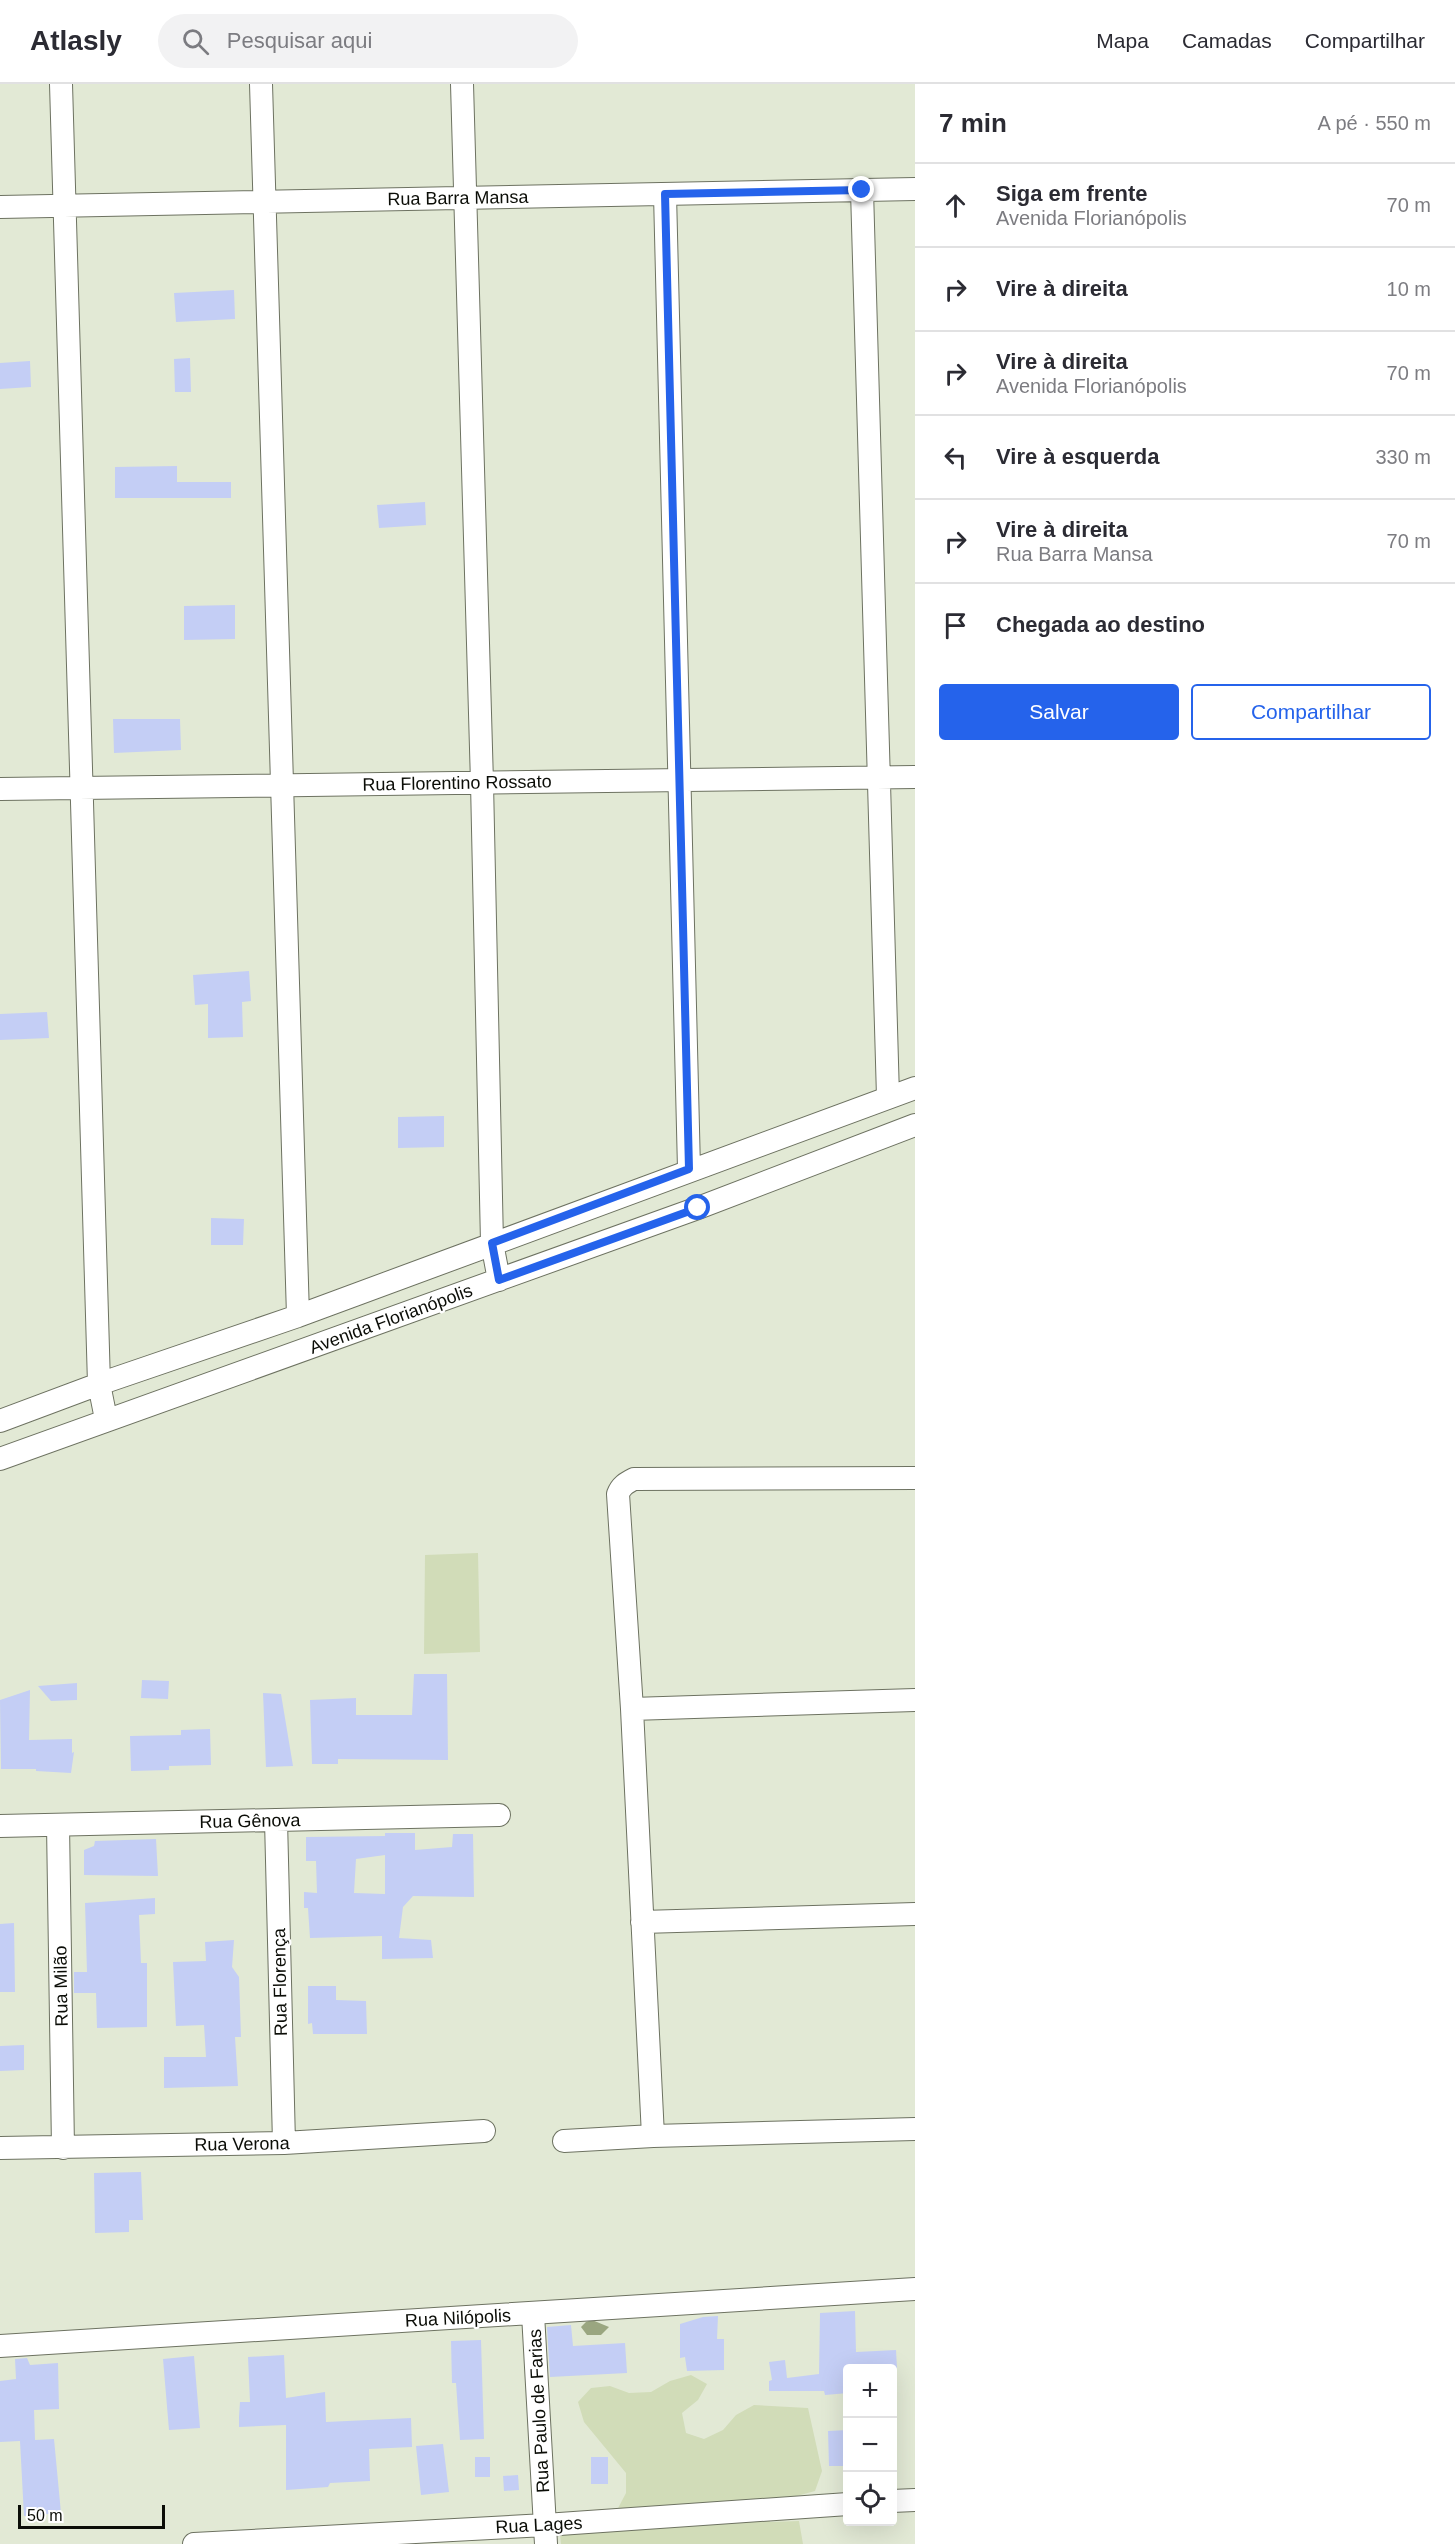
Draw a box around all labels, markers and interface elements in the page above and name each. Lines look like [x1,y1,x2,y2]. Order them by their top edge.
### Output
search box [158,14,578,68]
text: Atlasly [30,25,122,56]
icon: search [179,25,212,58]
text: Pesquisar aqui [227,28,372,53]
text: Mapa [1096,29,1149,52]
text: Camadas [1182,29,1272,52]
text: Compartilhar [1305,29,1425,52]
text: 7 min [939,108,1007,138]
text: A pé · 550 m [1318,112,1431,134]
route end [848,176,874,202]
text: Siga em frente [996,181,1148,206]
street label: Rua Barra Mansa [387,187,530,209]
icon: ahead [939,189,972,222]
text: 70 m [1387,194,1431,216]
text: Avenida Florianópolis [996,207,1187,229]
icon: right [939,273,972,306]
text: Vire à direita [996,276,1128,301]
text: 10 m [1387,278,1431,300]
text: Vire à direita [996,349,1128,374]
icon: right [939,357,972,390]
text: 70 m [1387,362,1431,384]
text: Avenida Florianópolis [996,375,1187,397]
icon: left [939,441,972,474]
text: Vire à esquerda [996,444,1159,469]
text: 330 m [1375,446,1431,468]
text: Vire à direita [996,517,1128,542]
icon: right [939,525,972,558]
text: 70 m [1387,530,1431,552]
text: Rua Barra Mansa [996,543,1153,565]
icon: arrive [939,609,972,642]
text: Chegada ao destino [996,612,1205,637]
button: Salvar [939,684,1179,740]
button: Compartilhar [1191,684,1431,740]
street label: Rua Florentino Rossato [362,771,552,795]
route start [684,1194,710,1220]
street label: Avenida Florianópolis [307,1280,475,1358]
street label: Rua Gênova [199,1810,302,1832]
street label: Rua Florença [269,1927,291,2036]
street label: Rua Milão [50,1945,72,2027]
street label: Rua Verona [194,2133,291,2155]
street label: Rua Nilópolis [405,2305,511,2331]
street label: Rua Paulo de Farias [525,2329,553,2493]
map controls [843,2364,897,2526]
button: + [843,2364,897,2418]
button: − [843,2418,897,2472]
button: locate [843,2472,897,2526]
scale bar [18,2502,165,2530]
text: 50 m [27,2507,63,2524]
street label: Rua Lages [495,2513,583,2537]

